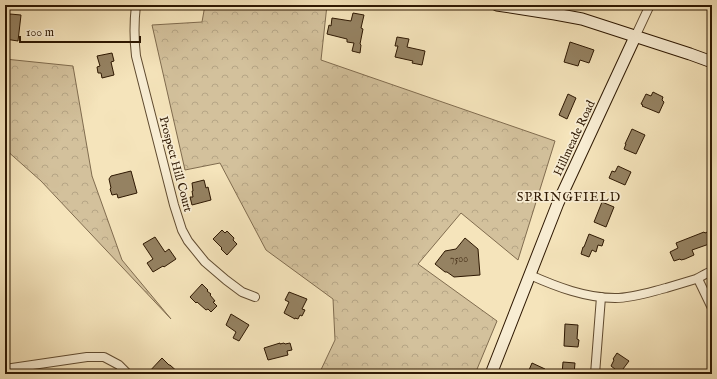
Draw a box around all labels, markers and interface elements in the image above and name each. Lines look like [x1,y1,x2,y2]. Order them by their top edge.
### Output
scale bar [20,18,140,44]
text: 100 m [26,25,54,40]
street label: Hillmeade Road [550,97,599,178]
street label: Prospect Hill Court [155,115,195,214]
district label: SPRINGFIELD [517,189,621,206]
house number: 7500 [450,253,468,266]

